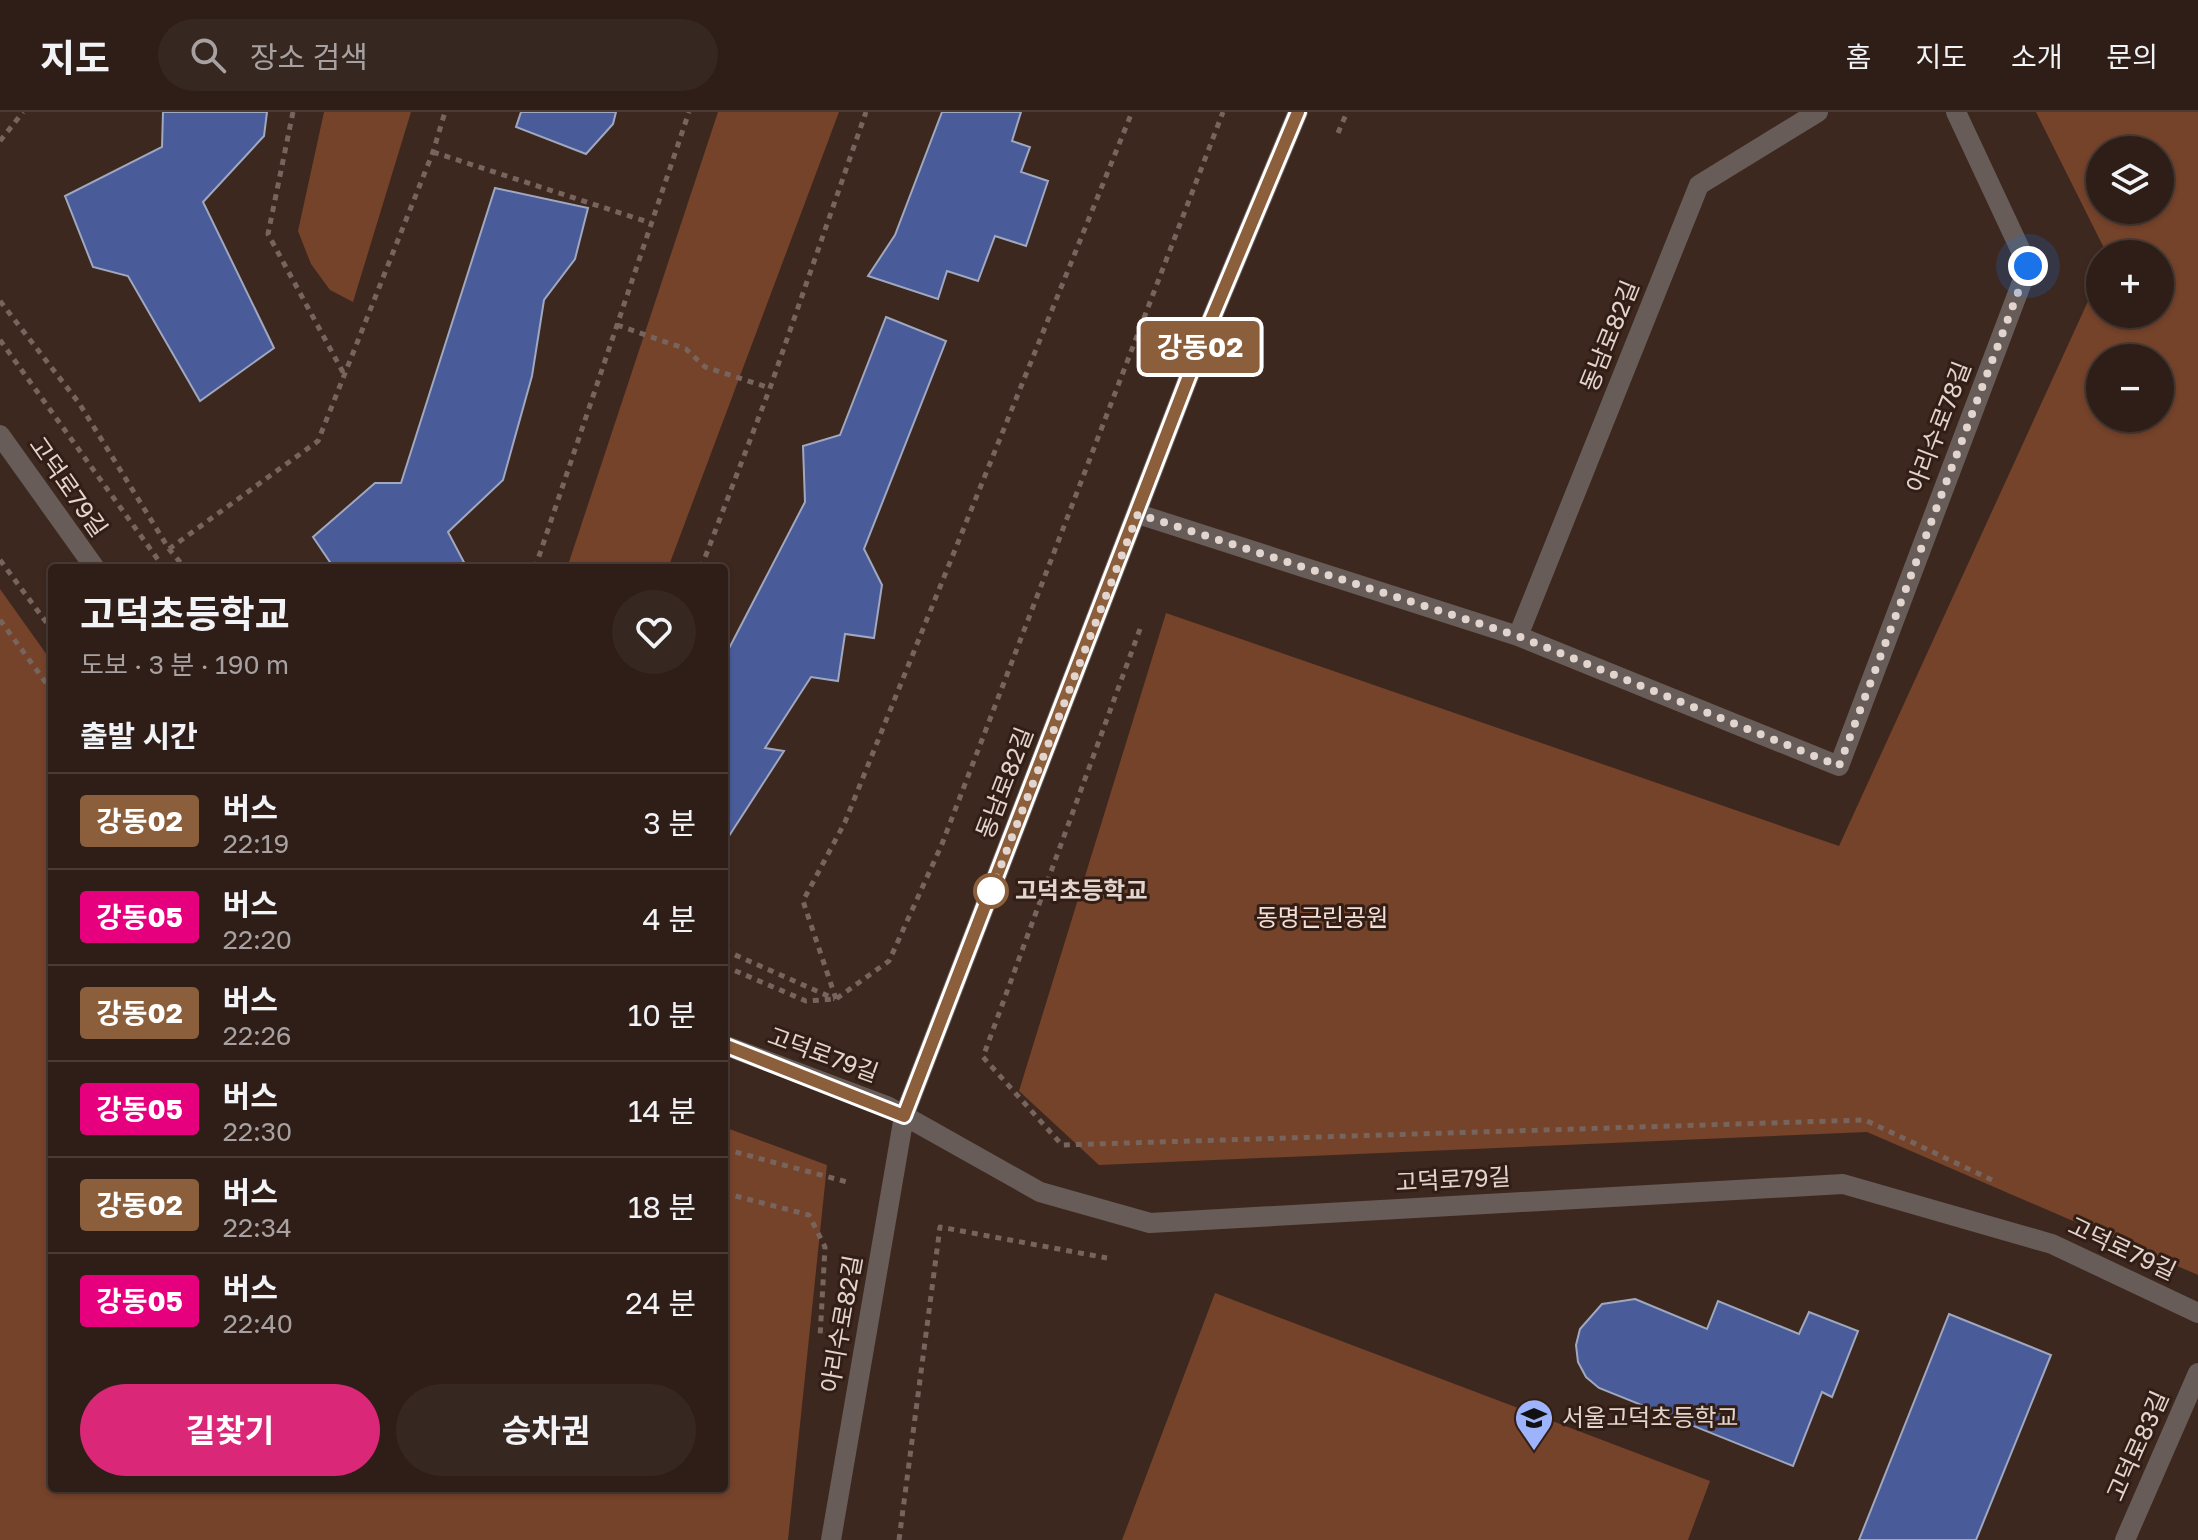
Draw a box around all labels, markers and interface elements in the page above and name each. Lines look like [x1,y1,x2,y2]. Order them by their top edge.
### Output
search box [158,19,718,91]
icon: search [186,33,230,77]
text: 지도 [40,35,110,80]
text: 장소 검색 [250,39,368,75]
text: 홈 [1846,40,1871,73]
text: 지도 [1915,40,1967,73]
text: 소개 [2011,40,2062,73]
text: 문의 [2106,40,2158,73]
map controls [2086,136,2174,432]
button: layers [2086,136,2174,224]
button: + [2086,240,2174,328]
your location [2008,246,2048,286]
street label: 동남로82길 [1573,276,1644,395]
line badge: 강동02 [1144,321,1256,373]
text: 강동02 [1157,330,1243,363]
button: − [2086,344,2174,432]
street label: 아리수로78길 [1899,357,1976,496]
street label: 고덕로79길 [24,430,114,542]
button: heart [612,590,696,674]
text: 고덕초등학교 [80,591,290,636]
text: 도보 · 3 분 · 190 m [80,649,289,680]
text: 출발 시간 [80,718,198,754]
street label: 동남로82길 [969,723,1038,842]
text: 버스 [223,790,278,826]
text: 강동02 [96,804,183,837]
text: 3 분 [643,805,696,841]
text: 22:19 [223,828,289,859]
marker: 고덕초등학교 [974,874,1008,908]
place label: 고덕초등학교 [1015,875,1147,904]
text: 버스 [223,886,278,922]
text: 강동05 [96,900,183,933]
text: 4 분 [643,901,696,937]
park label: 동명근린공원 [1256,902,1388,931]
text: 22:20 [223,924,292,955]
text: 버스 [223,982,278,1018]
text: 강동02 [96,996,183,1029]
text: 10 분 [628,997,696,1033]
text: 22:26 [223,1020,292,1051]
street label: 고덕로79길 [764,1020,883,1087]
text: 버스 [223,1078,278,1114]
text: 강동05 [96,1092,183,1125]
text: 14 분 [628,1093,696,1129]
text: 22:30 [223,1116,292,1147]
street label: 고덕로79길 [1394,1161,1511,1196]
text: 버스 [223,1174,278,1210]
text: 강동02 [96,1188,183,1221]
text: 18 분 [628,1189,696,1225]
street label: 고덕로79길 [2064,1210,2181,1285]
text: 22:34 [223,1212,292,1243]
street label: 아리수로82길 [814,1253,867,1395]
text: 버스 [223,1270,278,1306]
text: 강동05 [96,1284,183,1317]
text: 24 분 [625,1285,696,1321]
text: 22:40 [223,1308,293,1339]
button: 길찾기 [80,1384,380,1476]
button: 승차권 [396,1384,696,1476]
street label: 고덕로83길 [2100,1386,2174,1505]
school or university icon: 서울고덕초등학교 [1513,1397,1555,1452]
place label: 서울고덕초등학교 [1562,1402,1739,1431]

